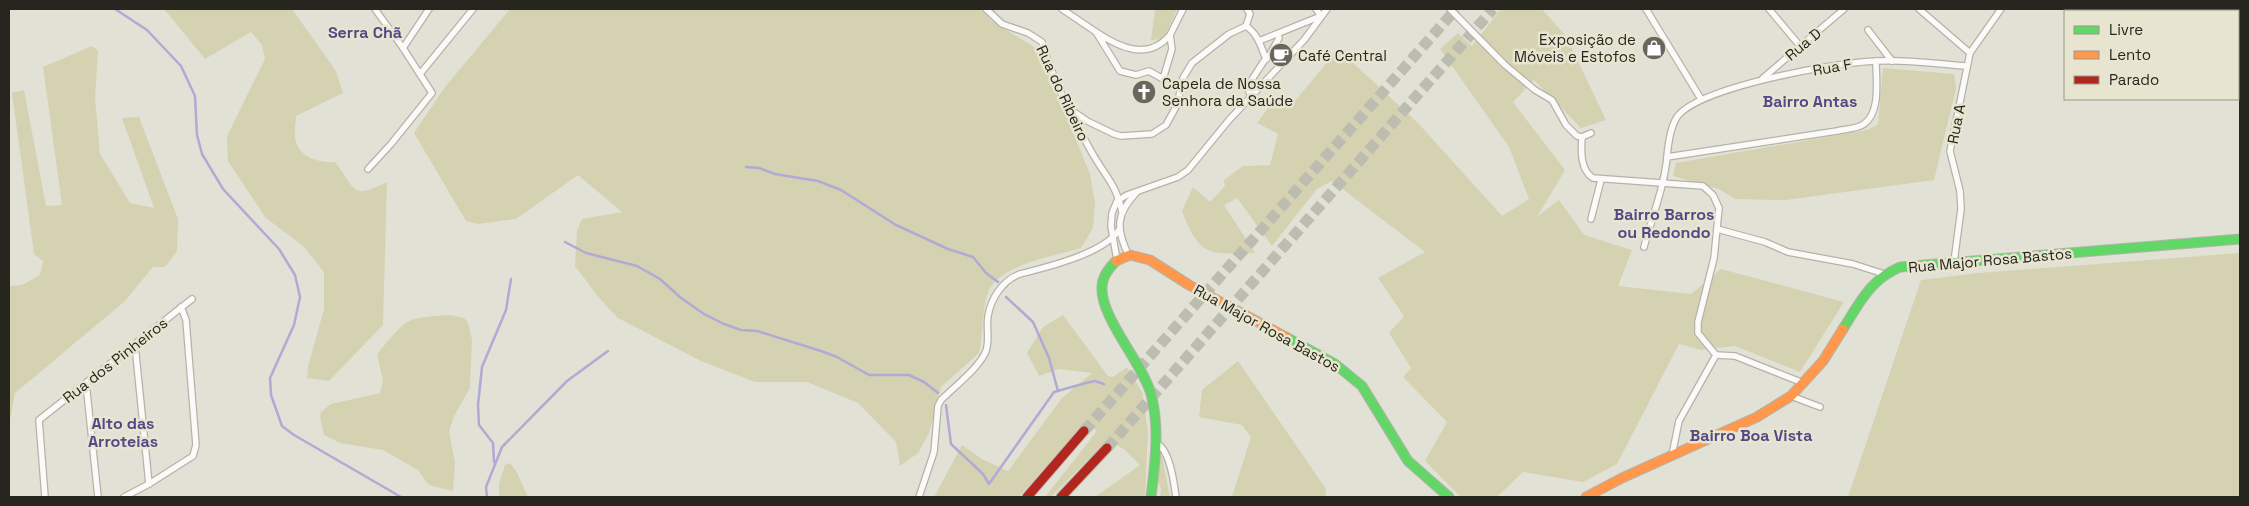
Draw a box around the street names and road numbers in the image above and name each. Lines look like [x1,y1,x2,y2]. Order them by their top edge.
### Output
street label: Rua D [1781,23,1825,64]
street label: Rua do Ribeiro [1032,42,1094,144]
street label: Rua F [1811,54,1853,80]
street label: Rua A [1943,102,1969,146]
street label: Rua Major Rosa Bastos [1907,243,2073,277]
street label: Rua Major Rosa Bastos [1191,280,1344,376]
street label: Rua dos Pinheiros [59,313,171,407]

